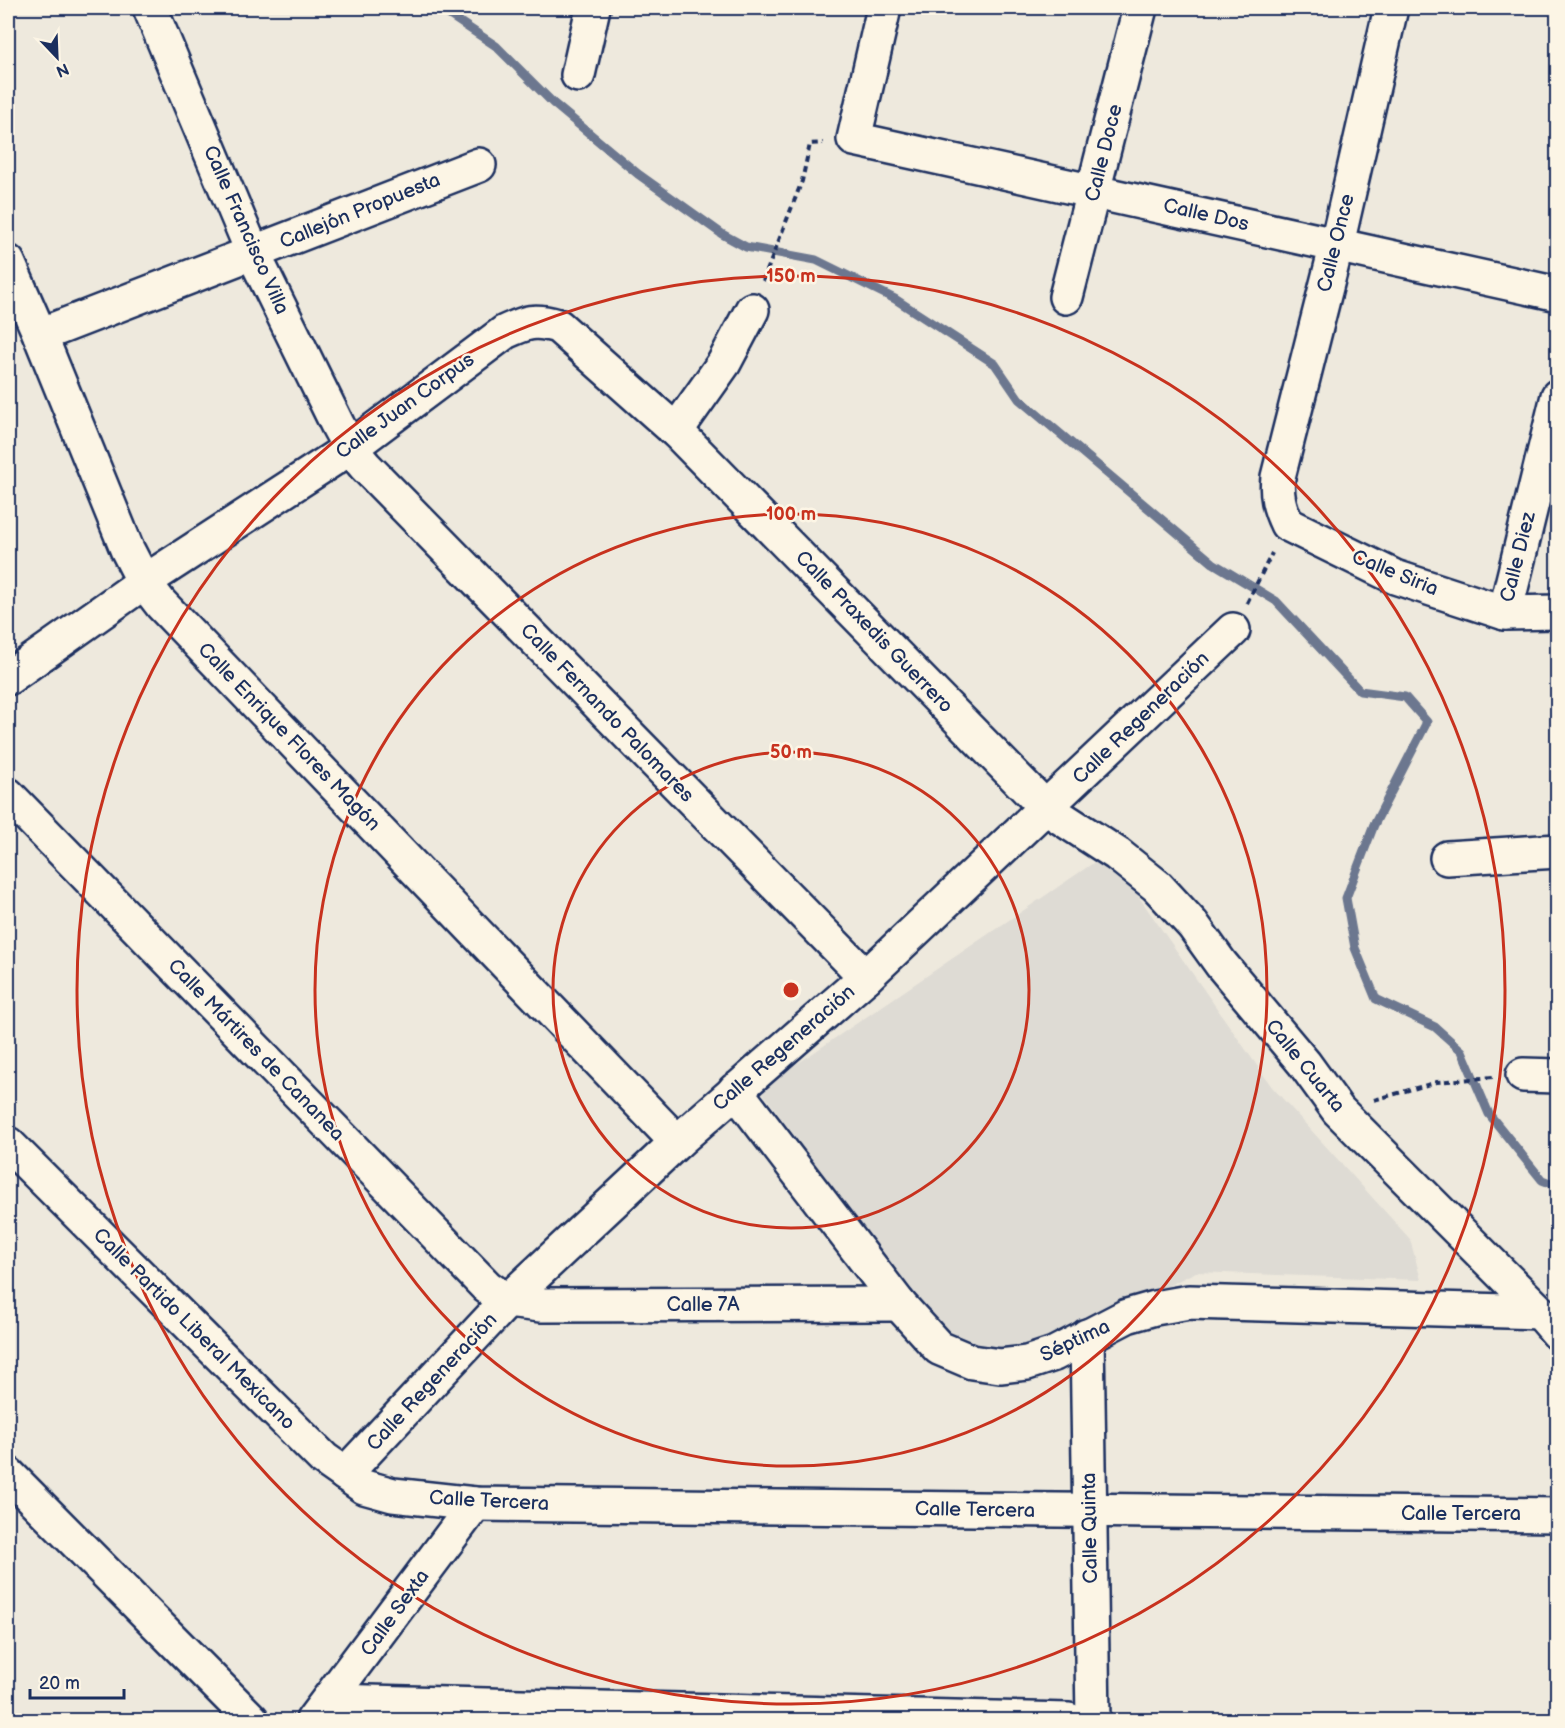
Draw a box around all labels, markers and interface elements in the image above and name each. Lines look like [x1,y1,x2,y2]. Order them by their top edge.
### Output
north arrow [27,27,87,87]
text: N [53,58,72,81]
street label: Calle Doce [1080,102,1128,204]
street label: Calle Francisco Villa [198,142,294,318]
street label: Callejón Propuesta [276,168,444,254]
street label: Calle Once [1312,191,1360,295]
street label: Calle Dos [1161,194,1251,237]
text: 150 m [766,266,816,287]
street label: Calle Juan Corpus [331,348,479,464]
text: 100 m [766,504,816,525]
street label: Calle Diez [1495,509,1541,605]
street label: Calle Siria [1348,545,1442,601]
street label: Calle Praxedis Guerrero [790,546,958,718]
street label: Calle Fernando Palomares [515,619,699,807]
street label: Calle Enrique Flores Magón [193,638,385,836]
street label: Calle Regeneración [1068,647,1214,789]
text: 50 m [770,742,812,763]
street label: Calle Mártires de Cananea [163,954,349,1146]
street label: Calle Regeneración [708,980,860,1116]
centre of rings [781,980,801,1000]
street label: Calle Cuarta [1260,1015,1350,1117]
street label: Calle Partido Liberal Mexicano [88,1223,300,1435]
street label: Calle 7A [666,1293,740,1317]
street label: Calle Regeneración [362,1308,502,1456]
street label: Séptima [1036,1314,1114,1368]
street label: Calle Quinta [1077,1472,1103,1584]
street label: Calle Tercera [428,1486,550,1516]
street label: Calle Tercera [915,1497,1035,1523]
street label: Calle Tercera [1401,1502,1521,1526]
street label: Calle Sexta [356,1565,434,1661]
scale bar [30,1662,124,1700]
text: 20 m [39,1673,80,1694]

